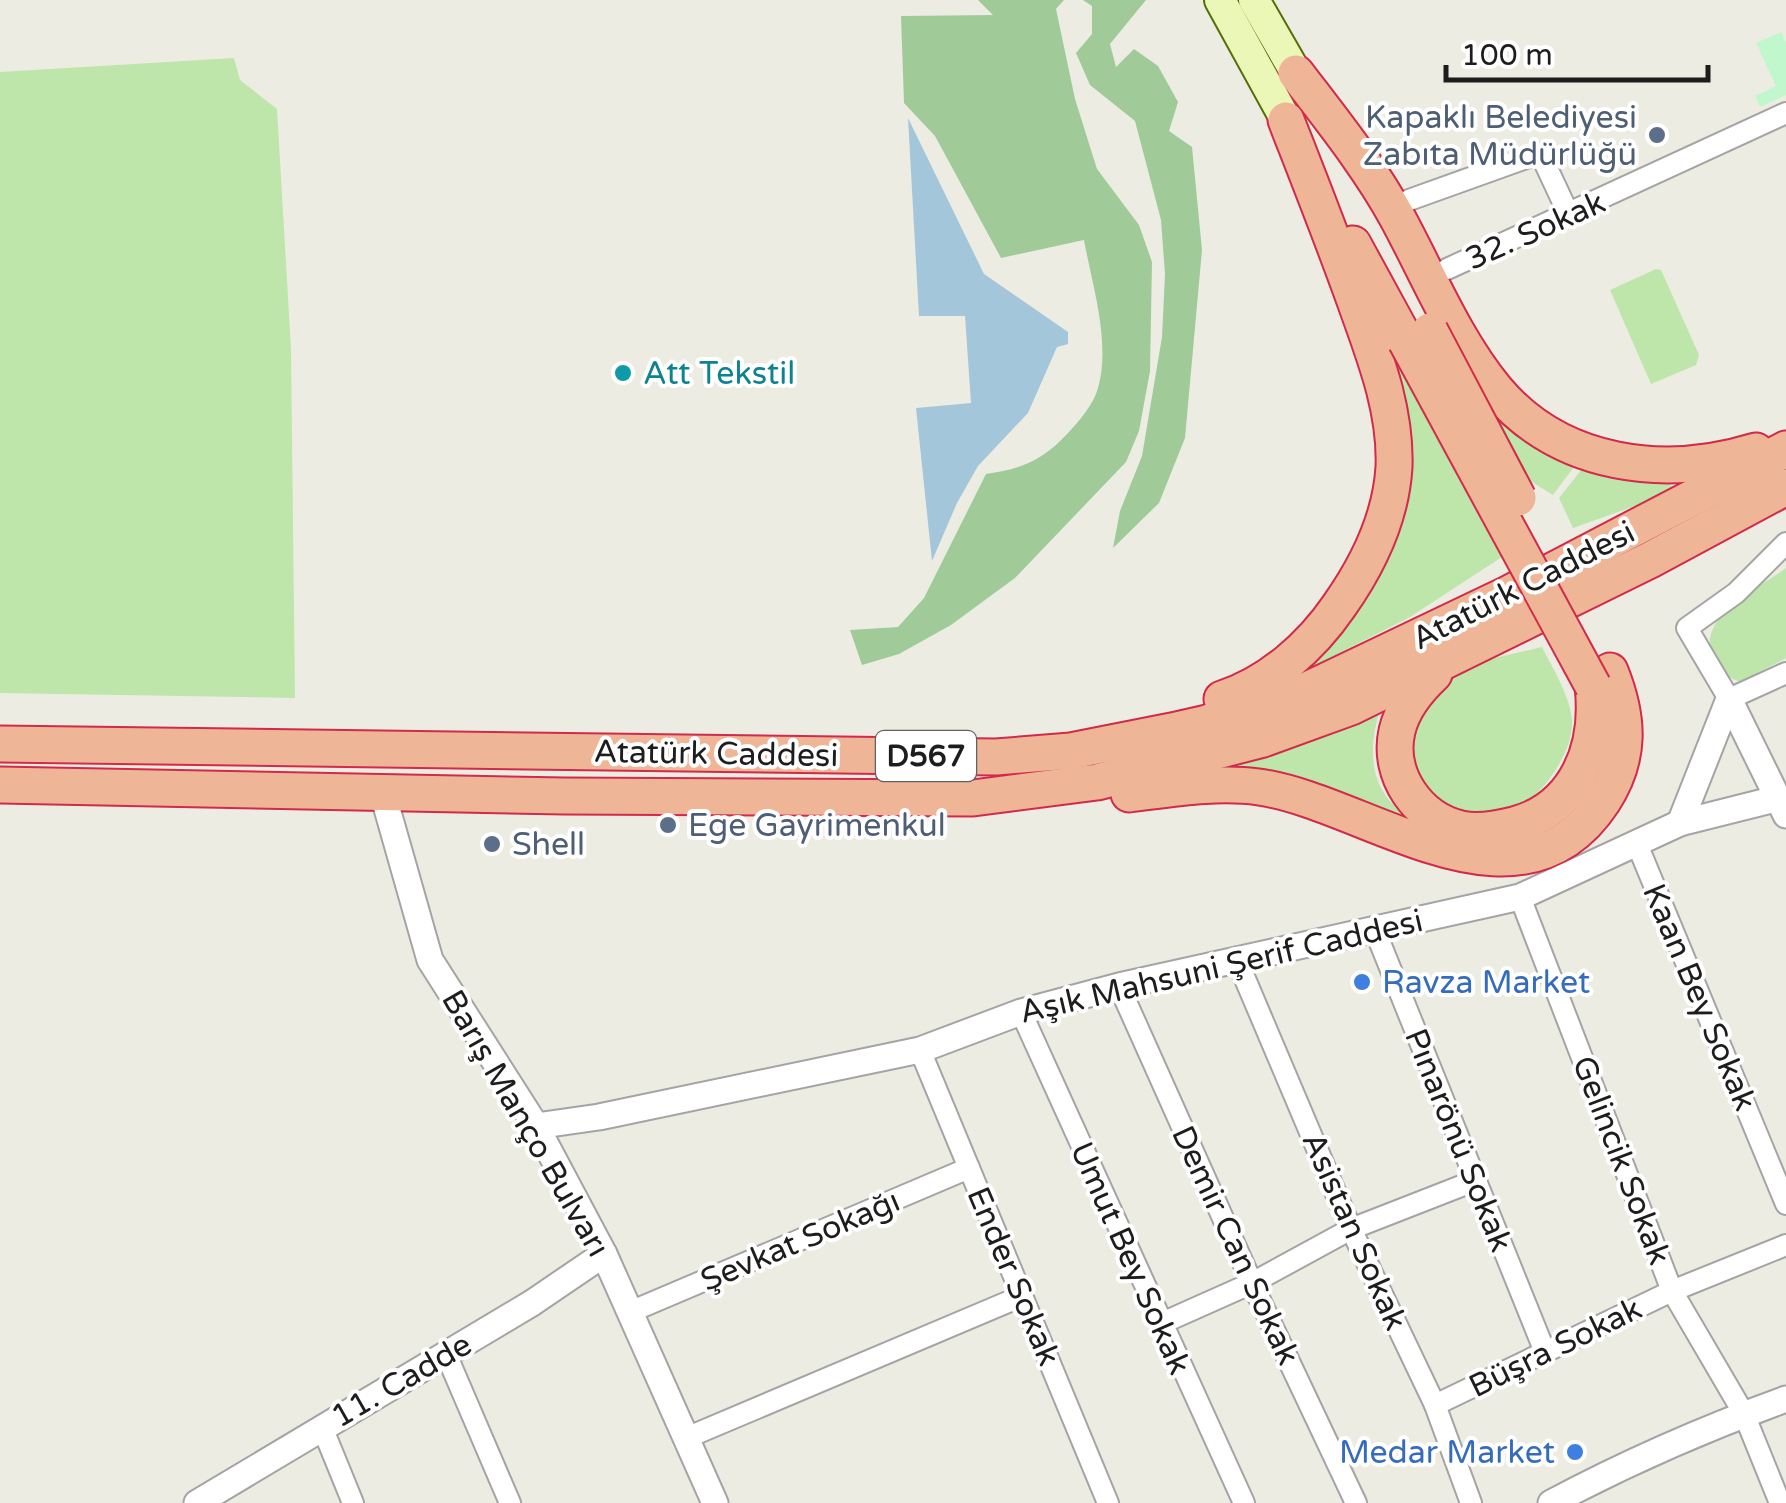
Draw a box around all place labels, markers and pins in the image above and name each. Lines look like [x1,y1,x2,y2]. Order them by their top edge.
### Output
place label: Kapaklı Belediyesi Zabıta Müdürlüğü [1363,99,1637,174]
marker: Kapaklı Belediyesi Zabıta Müdürlüğü [1646,124,1668,146]
place label: Att Tekstil [643,355,795,393]
marker: Att Tekstil [612,362,634,384]
place label: Ege Gayrimenkul [688,807,946,845]
marker: Ege Gayrimenkul [657,814,679,836]
place label: Shell [512,826,585,864]
marker: Shell [481,833,503,855]
place label: Ravza Market [1382,964,1590,1002]
marker: Ravza Market [1351,971,1373,993]
place label: Medar Market [1339,1434,1555,1472]
marker: Medar Market [1564,1441,1586,1463]

